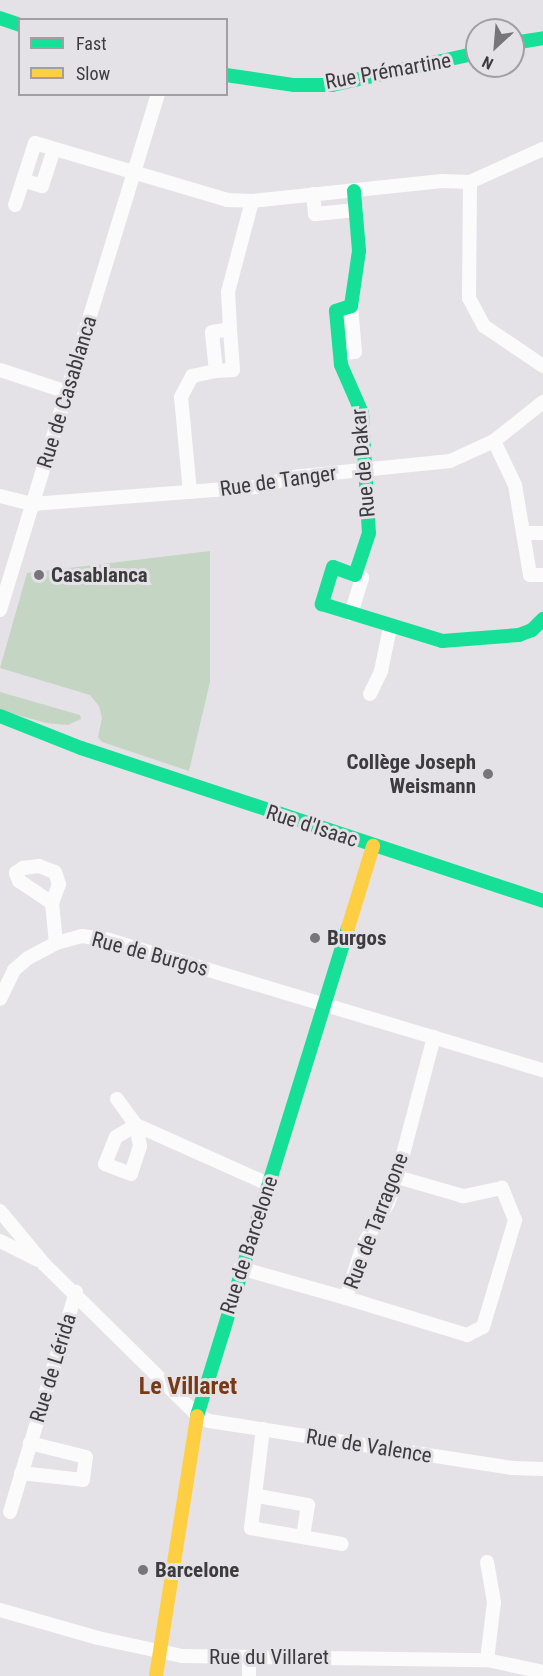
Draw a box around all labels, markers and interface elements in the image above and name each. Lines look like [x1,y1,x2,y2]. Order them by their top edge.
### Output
legend [18,18,228,96]
north arrow [465,18,525,78]
text: Fast [76,33,107,54]
street label: Rue Prémartine [323,48,453,94]
text: N [479,52,496,74]
text: Slow [76,63,110,84]
street label: Rue de Casablanca [32,313,102,471]
street label: Rue de Dakar [346,408,380,518]
street label: Rue de Tanger [218,460,338,502]
place label: Casablanca [51,562,148,588]
marker: Casablanca [32,568,46,582]
place label: Collège Joseph Weismann [346,749,476,799]
marker: Collège Joseph Weismann [481,767,495,781]
street label: Rue d'Isaac [263,799,361,853]
place label: Burgos [327,925,386,951]
street label: Rue de Burgos [89,926,211,982]
marker: Burgos [308,931,322,945]
street label: Rue de Tarragone [338,1149,414,1293]
street label: Rue de Barcelone [215,1173,283,1317]
street label: Rue de Lérida [24,1310,82,1426]
district label: Le Villaret [139,1373,237,1401]
street label: Rue de Valence [304,1424,434,1468]
place label: Barcelone [155,1557,239,1583]
marker: Barcelone [136,1563,150,1577]
street label: Rue du Villaret [209,1644,329,1670]

